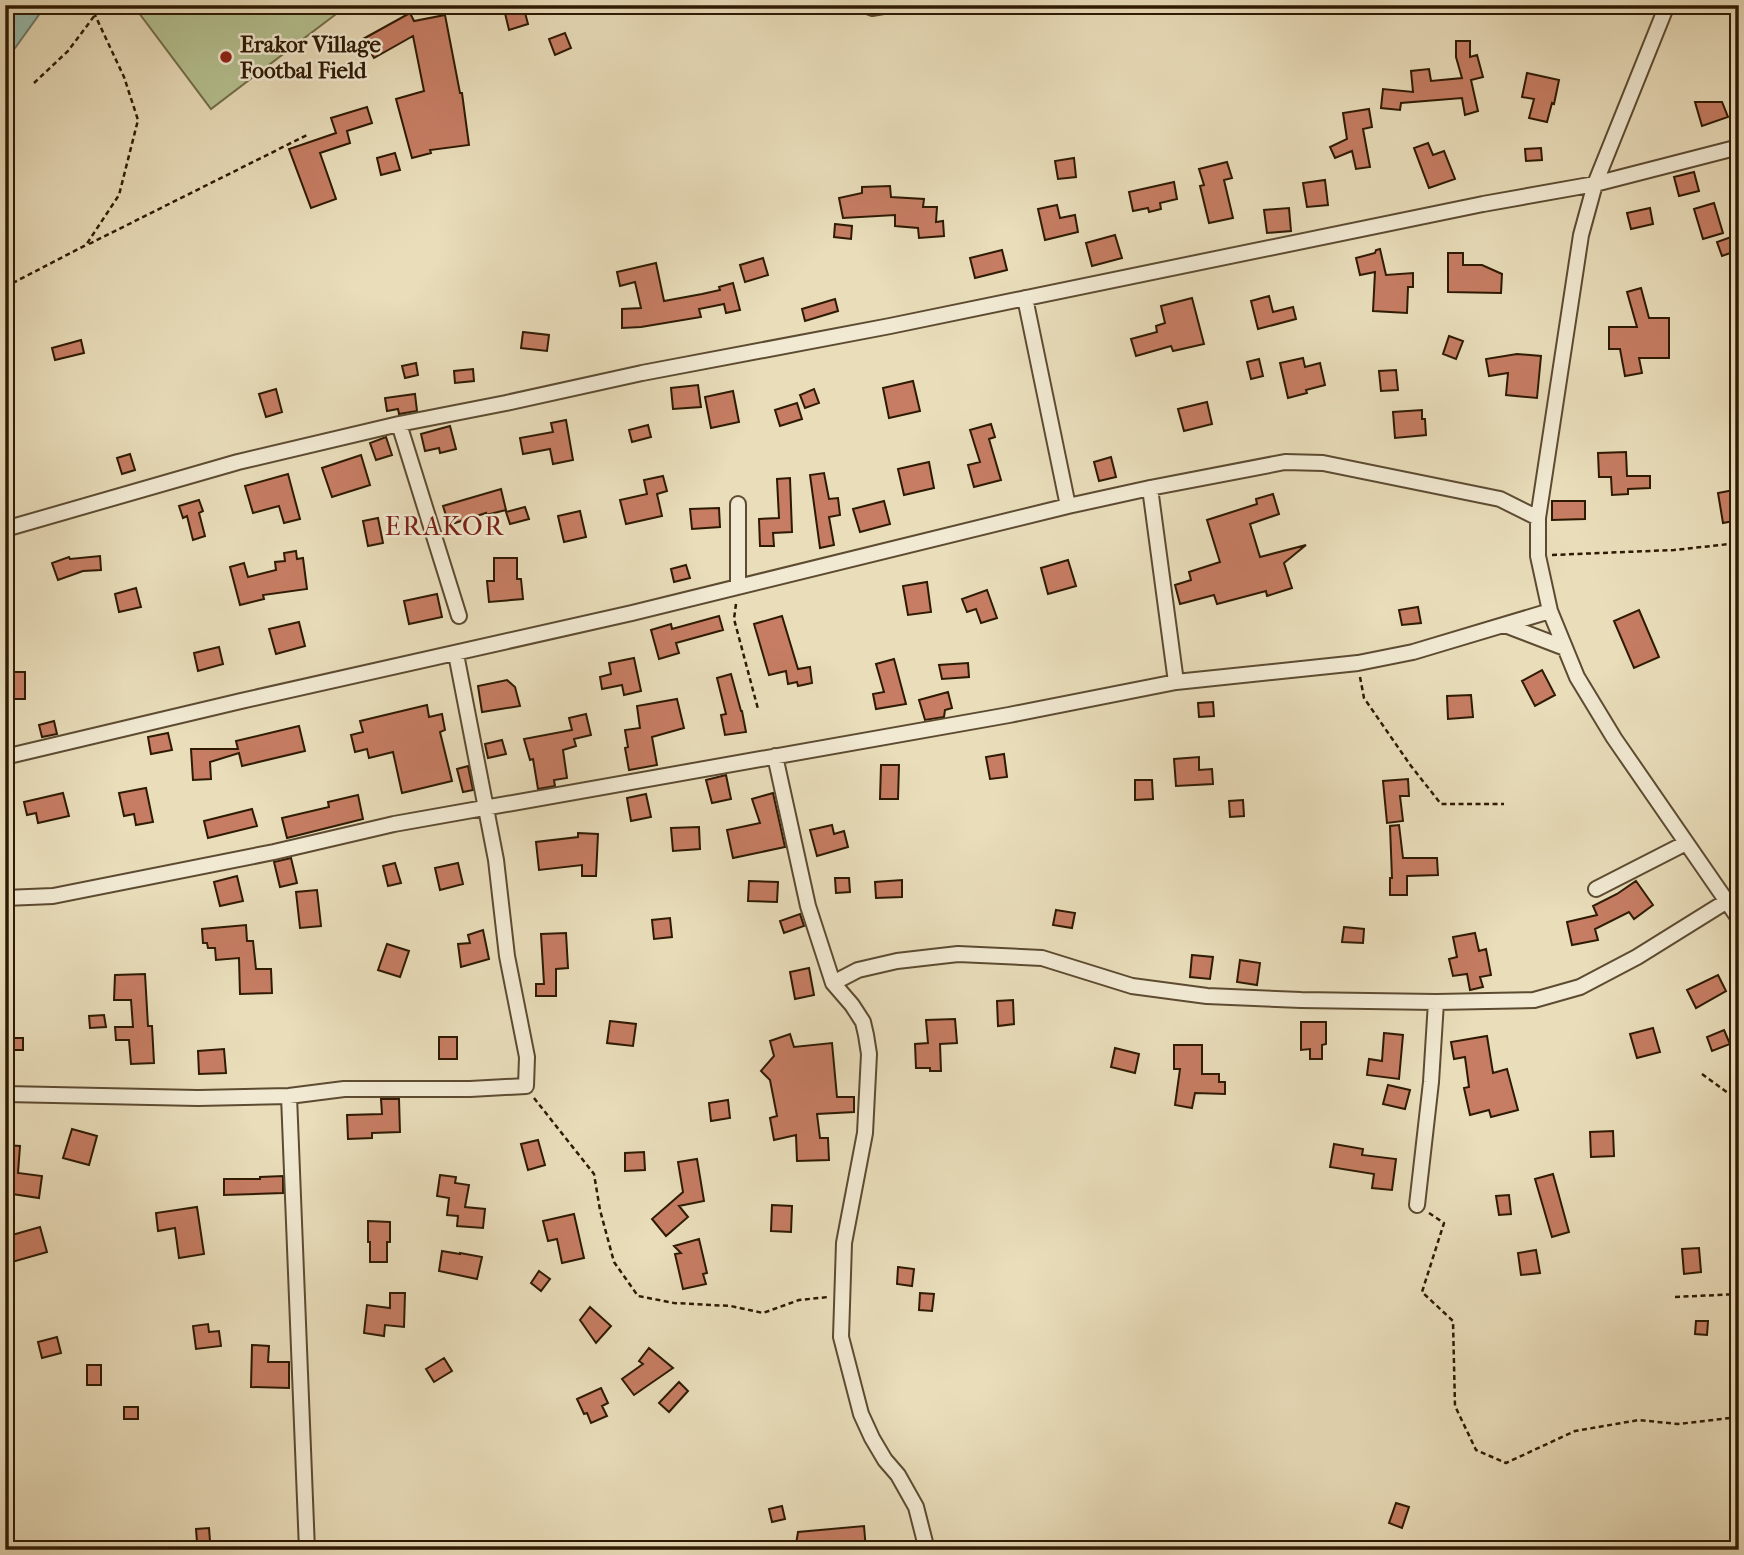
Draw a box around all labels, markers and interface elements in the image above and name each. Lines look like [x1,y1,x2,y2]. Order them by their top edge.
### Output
place label: Erakor Village Footbal Field [239,31,381,84]
marker: Erakor Village Footbal Field [218,49,234,65]
district label: ERAKOR [385,511,505,542]

